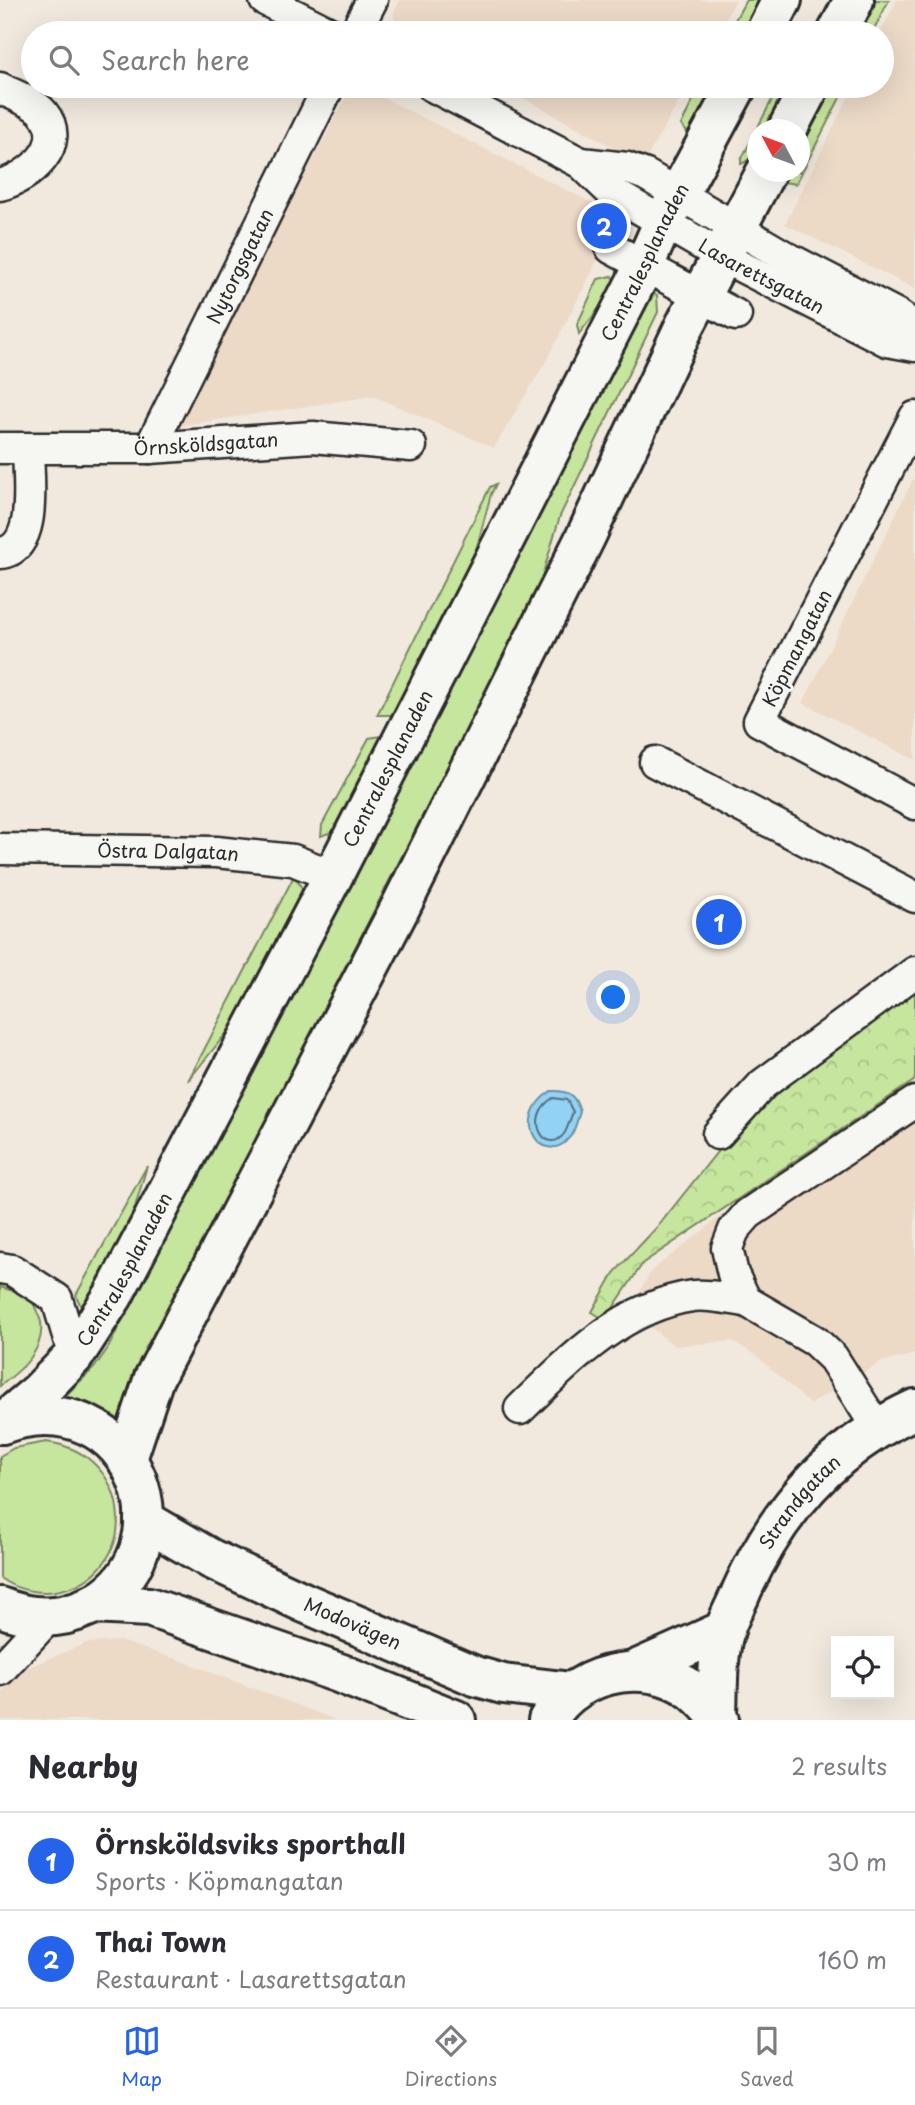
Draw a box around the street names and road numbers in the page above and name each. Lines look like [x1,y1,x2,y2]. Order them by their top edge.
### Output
street label: Centralesplanaden [593,178,695,346]
street label: Nytorgsgatan [199,203,279,328]
street label: Lasarettsgatan [694,231,830,320]
street label: Örnsköldsgatan [133,424,279,461]
street label: Köpmangatan [754,584,838,711]
street label: Centralesplanaden [335,685,439,852]
street label: Östra Dalgatan [97,835,240,867]
street label: Centralesplanaden [69,1187,178,1352]
street label: Strandgatan [751,1447,846,1554]
street label: Modovägen [300,1589,406,1656]

